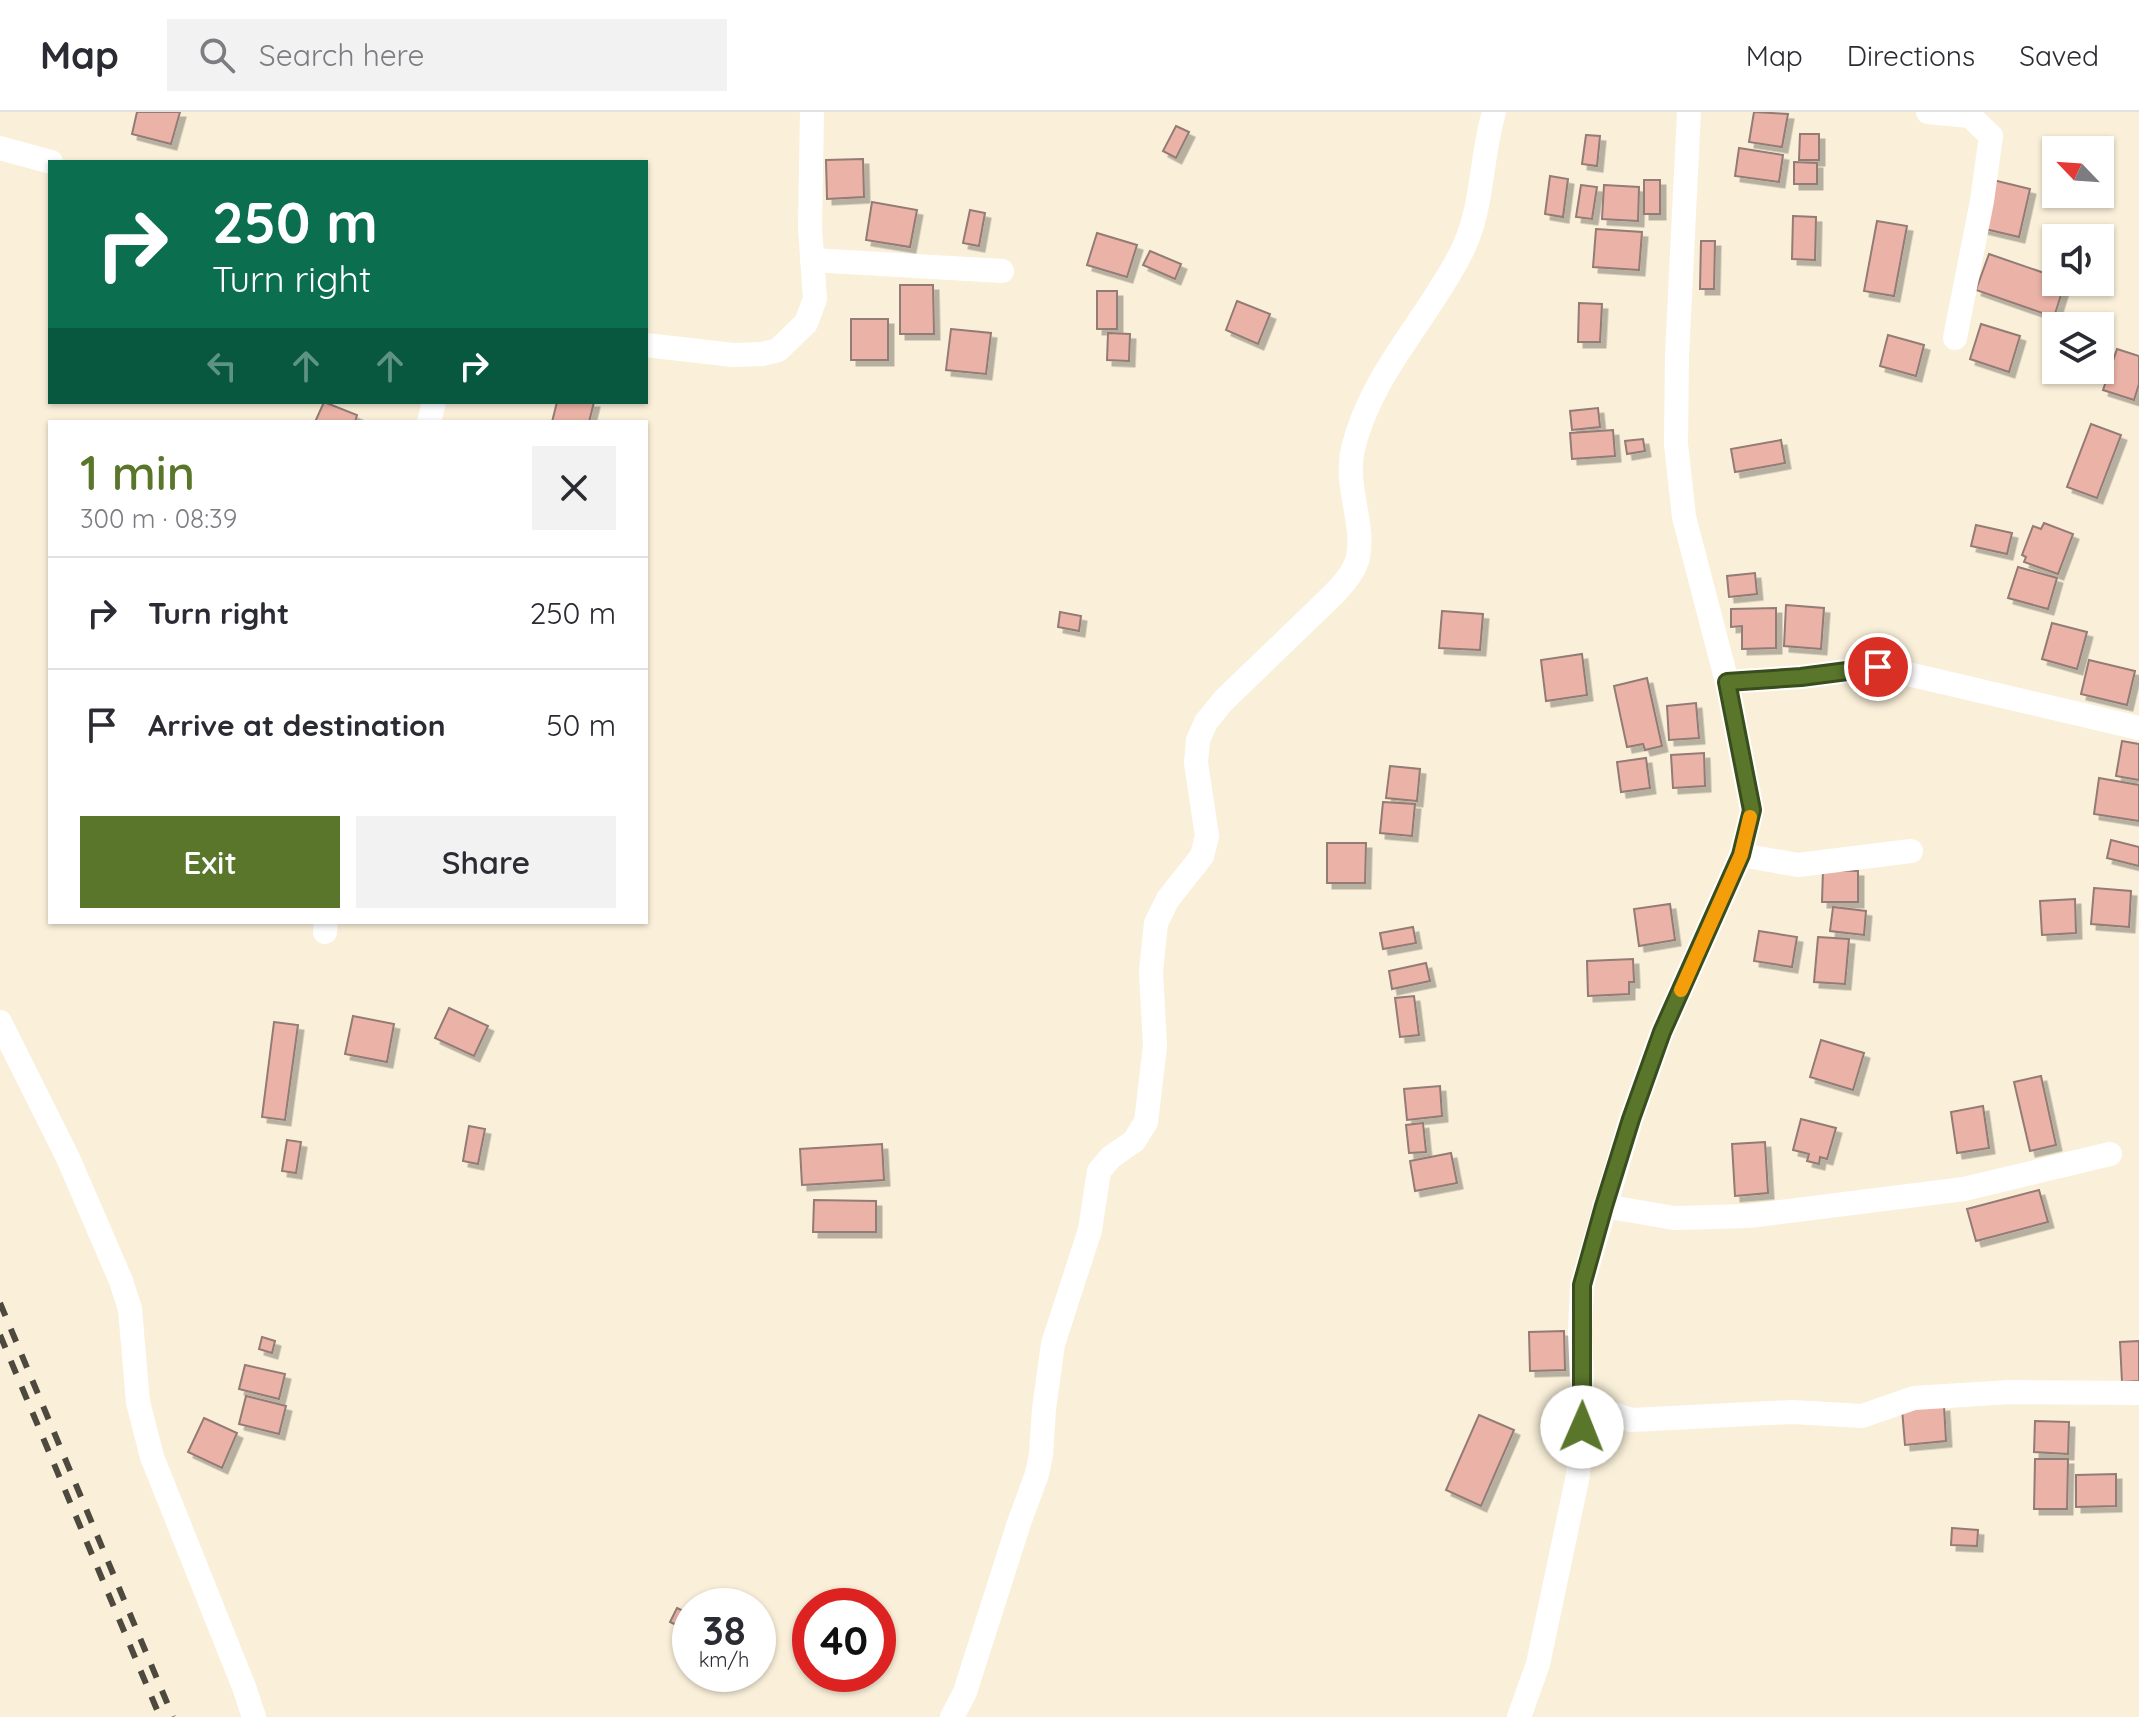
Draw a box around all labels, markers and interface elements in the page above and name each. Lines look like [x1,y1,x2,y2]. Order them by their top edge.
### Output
search box [167,19,727,91]
text: Map [40,31,119,79]
icon: search [195,33,239,77]
text: Search here [259,36,424,74]
text: Map [1746,38,1803,73]
text: Directions [1847,38,1975,73]
text: Saved [2019,38,2099,73]
north arrow [2042,136,2114,208]
map controls [2042,136,2114,384]
text: 250 m [212,187,378,257]
icon: right [80,192,184,296]
button: sound [2042,224,2114,296]
text: Turn right [212,256,371,301]
button: layers [2042,312,2114,384]
icon: left [200,344,244,388]
icon: ahead [284,344,328,388]
icon: ahead [368,344,412,388]
icon: right [452,344,496,388]
text: 1 min [80,442,195,502]
button: close [532,446,616,530]
text: 300 m · 08:39 [80,502,237,535]
icon: right [80,591,124,635]
text: Turn right [148,594,289,632]
text: 250 m [530,594,616,632]
pin [1844,633,1912,701]
icon: arrive [1856,645,1900,689]
icon: arrive [80,703,124,747]
text: Arrive at destination [148,706,446,744]
text: 50 m [546,706,616,744]
button: Exit [80,816,340,908]
button: Share [356,816,616,908]
position arrow [1540,1385,1624,1469]
speed limit sign: 40 [792,1588,896,1692]
text: 38 [702,1605,746,1655]
text: km/h [699,1647,749,1672]

